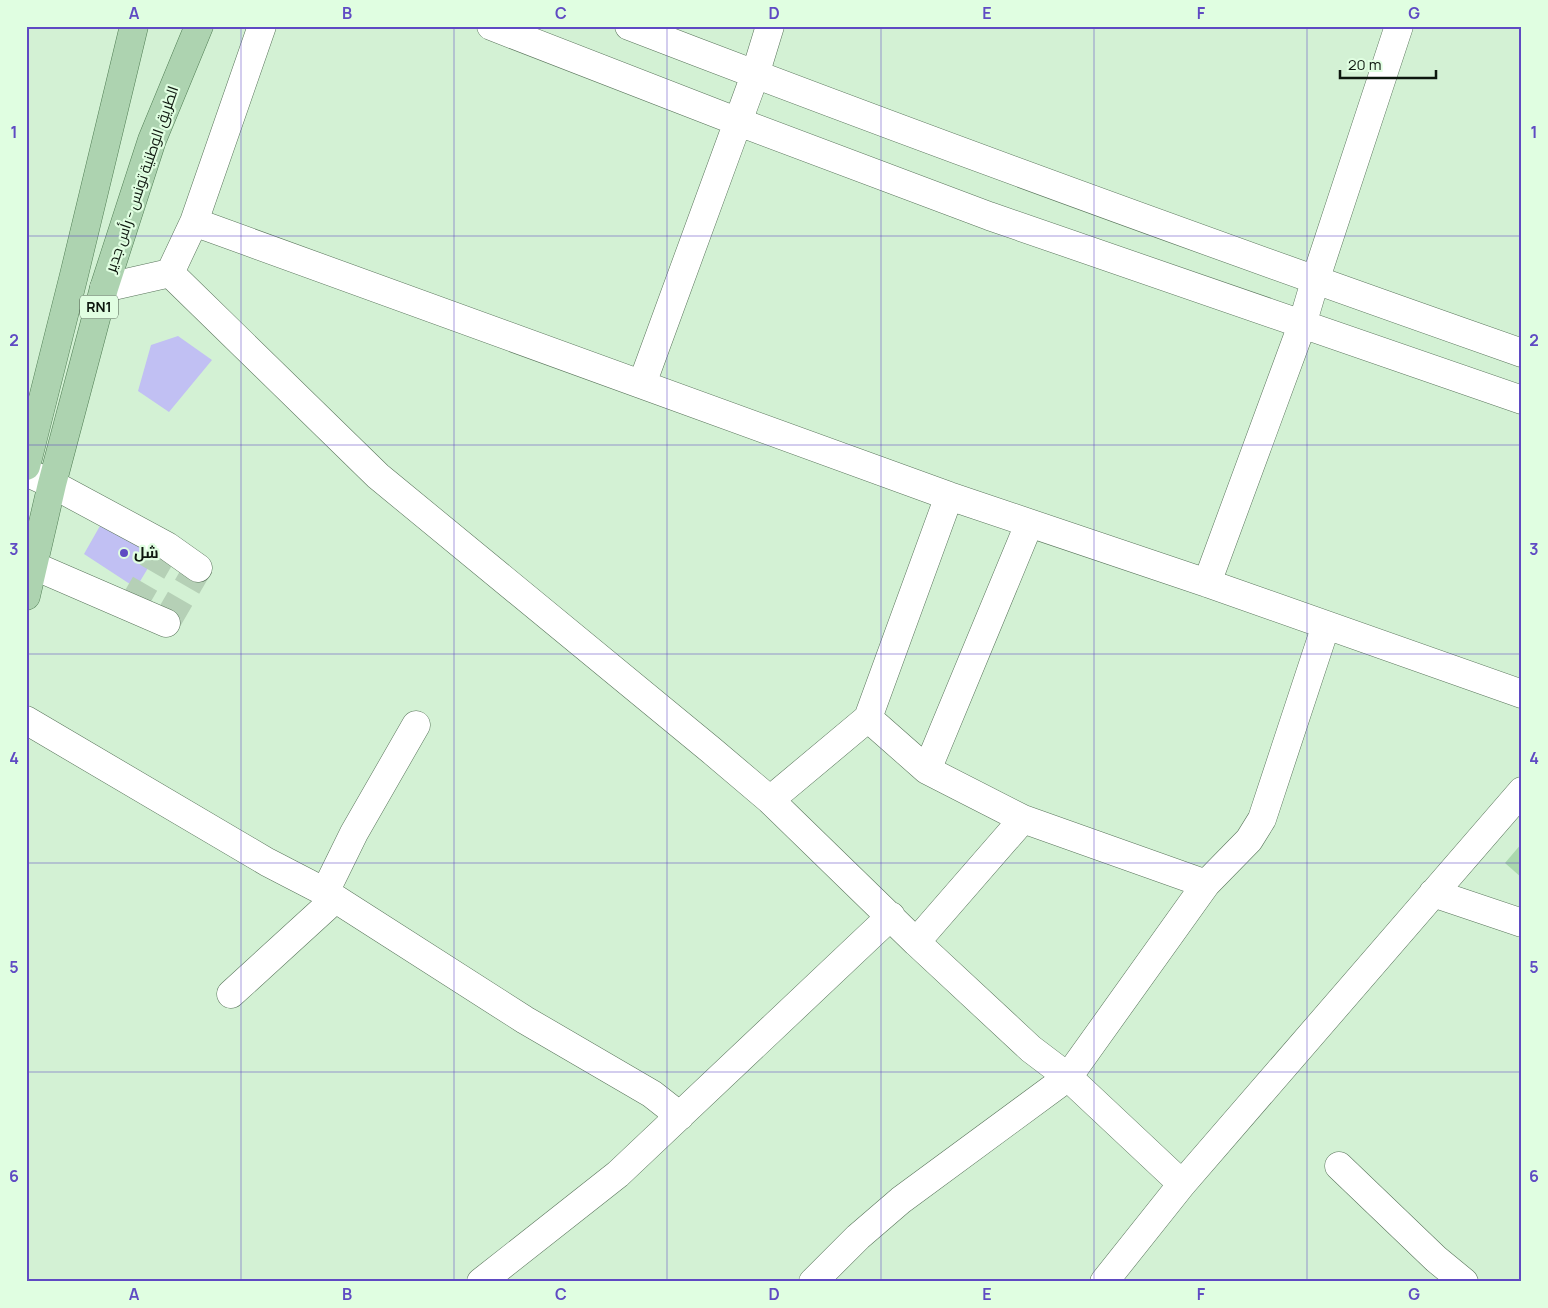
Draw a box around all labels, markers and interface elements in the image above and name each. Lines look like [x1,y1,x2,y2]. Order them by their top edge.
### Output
text: A [129,2,140,24]
text: B [342,2,352,24]
text: C [555,2,567,24]
text: D [768,2,780,24]
text: E [982,2,992,24]
text: F [1197,2,1206,24]
text: G [1408,2,1420,24]
scale bar [1340,48,1437,80]
text: 20 m [1348,54,1381,75]
street label: الطريق الوطنية تونس - رأس جدير [99,83,183,276]
text: 1 [10,121,18,143]
text: 1 [1530,121,1538,143]
road number: RN1 [80,296,118,318]
text: 2 [9,329,19,351]
text: 2 [1529,329,1539,351]
text: 3 [9,538,19,560]
text: 3 [1529,538,1539,560]
place label: شل [134,542,159,563]
marker: شل [118,547,130,559]
text: 4 [9,747,19,769]
text: 4 [1529,747,1539,769]
text: 5 [9,956,19,978]
text: 5 [1529,956,1539,978]
text: 6 [9,1165,19,1187]
text: 6 [1529,1165,1539,1187]
text: A [129,1283,140,1305]
text: B [342,1283,352,1305]
text: C [555,1283,567,1305]
text: D [768,1283,780,1305]
text: E [982,1283,992,1305]
text: F [1197,1283,1206,1305]
text: G [1408,1283,1420,1305]

